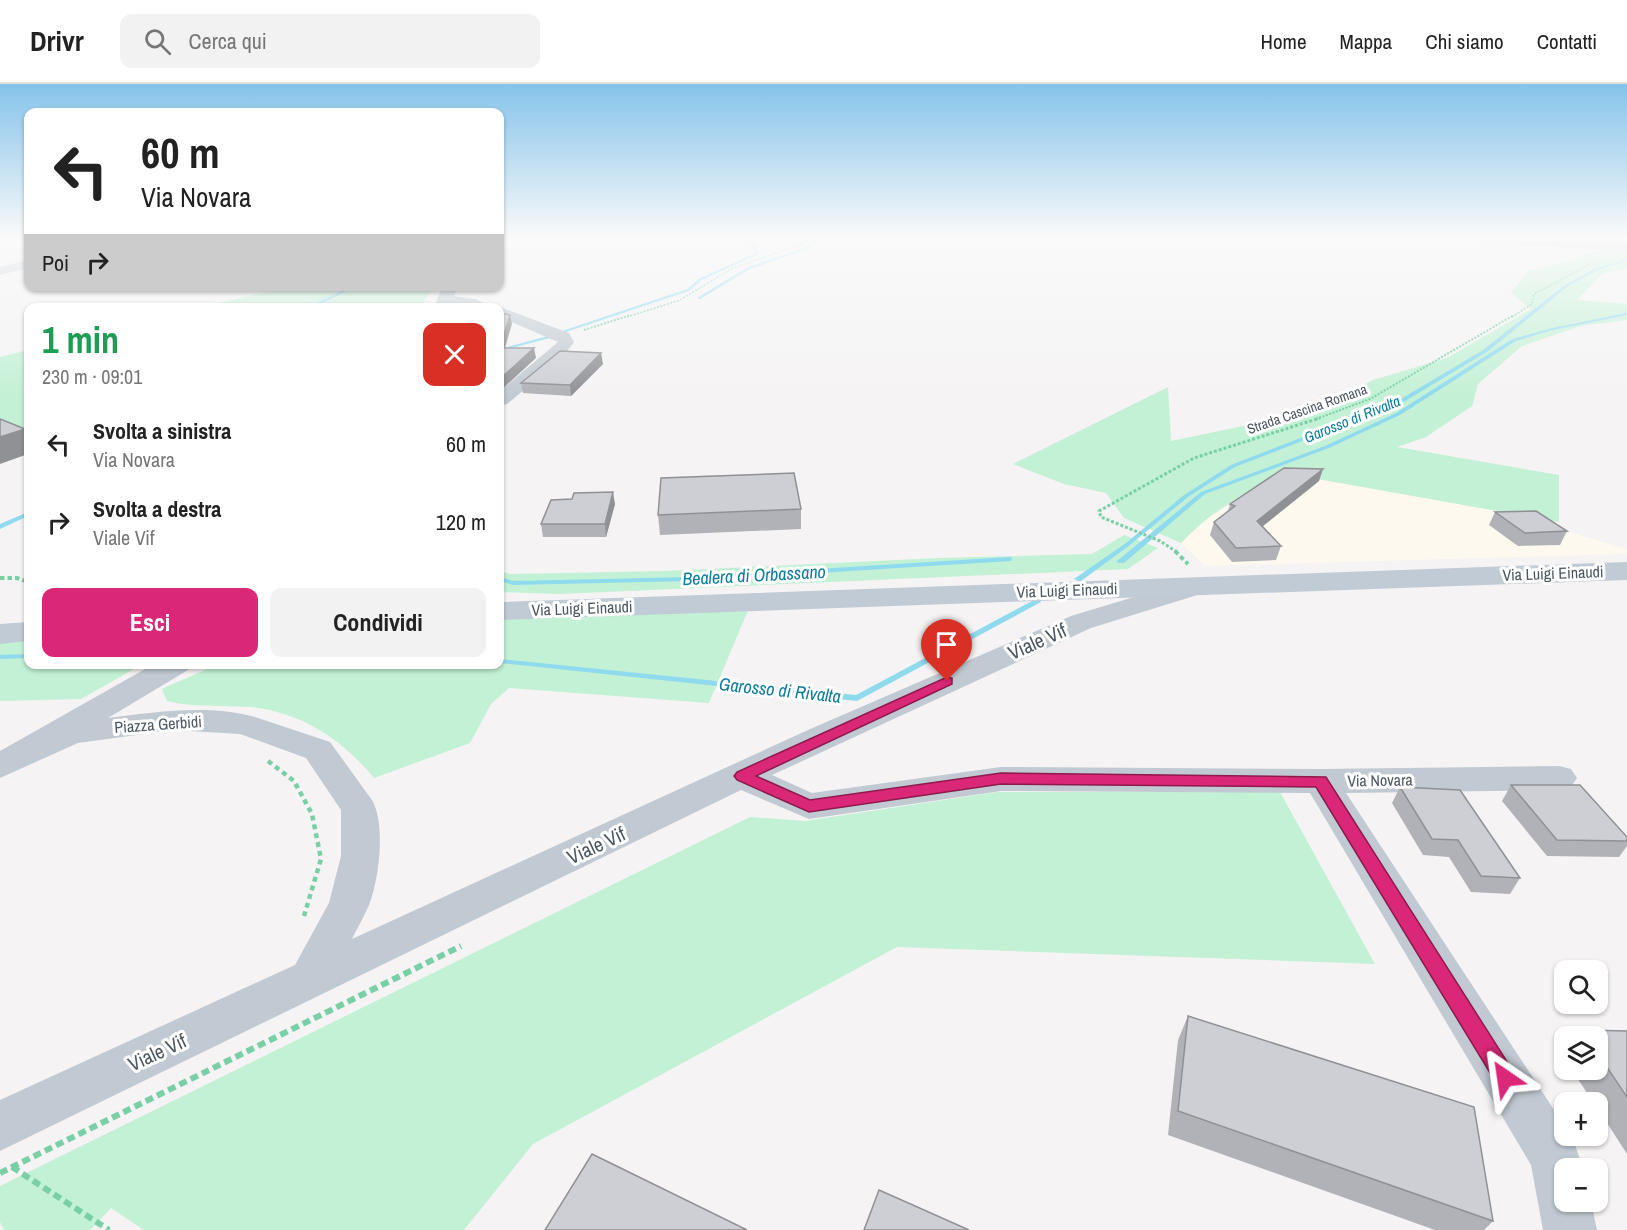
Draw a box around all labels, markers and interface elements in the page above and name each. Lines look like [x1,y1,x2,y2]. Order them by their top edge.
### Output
search box [120,14,540,68]
text: Drivr [30,22,84,60]
icon: search [141,25,174,58]
text: Cerca qui [189,26,267,56]
text: Home [1261,27,1307,56]
text: Mappa [1340,27,1392,56]
text: Chi siamo [1425,27,1504,56]
text: Contatti [1537,27,1597,56]
text: 60 m [141,125,220,181]
icon: left [42,132,120,210]
text: Via Novara [141,179,251,215]
icon: right [81,246,114,279]
text: Poi [42,248,69,278]
text: 1 min [42,316,119,364]
button: close [423,323,486,386]
text: 230 m · 09:01 [42,363,142,390]
street label: Strada Cascina Romana [1245,380,1370,438]
water label: Garosso di Rivalta [1301,390,1403,448]
text: Svolta a sinistra [93,416,231,446]
icon: left [42,428,75,461]
text: 60 m [446,429,486,459]
text: Via Novara [93,446,175,473]
text: Svolta a destra [93,494,221,524]
icon: right [42,506,75,539]
text: 120 m [436,507,486,537]
text: Viale Vif [93,524,154,551]
water label: Bealera di Orbassano [682,559,826,591]
street label: Via Luigi Einaudi [1502,560,1604,586]
street label: Via Luigi Einaudi [1016,577,1118,603]
button: Esci [42,588,258,657]
button: Condividi [270,588,486,657]
street label: Via Luigi Einaudi [531,595,633,621]
street label: Viale Vif [1003,616,1071,666]
pin [921,619,972,681]
icon: arrive [930,628,963,661]
water label: Garosso di Rivalta [718,671,842,709]
street label: Piazza Gerbidi [114,710,202,738]
street label: Via Novara [1347,768,1414,792]
street label: Viale Vif [562,820,630,870]
map controls [1554,960,1608,1212]
button: search [1554,960,1608,1014]
button: layers [1554,1026,1608,1080]
street label: Viale Vif [123,1027,191,1077]
position arrow [1473,1046,1537,1110]
button: + [1554,1092,1608,1146]
button: − [1554,1158,1608,1212]

